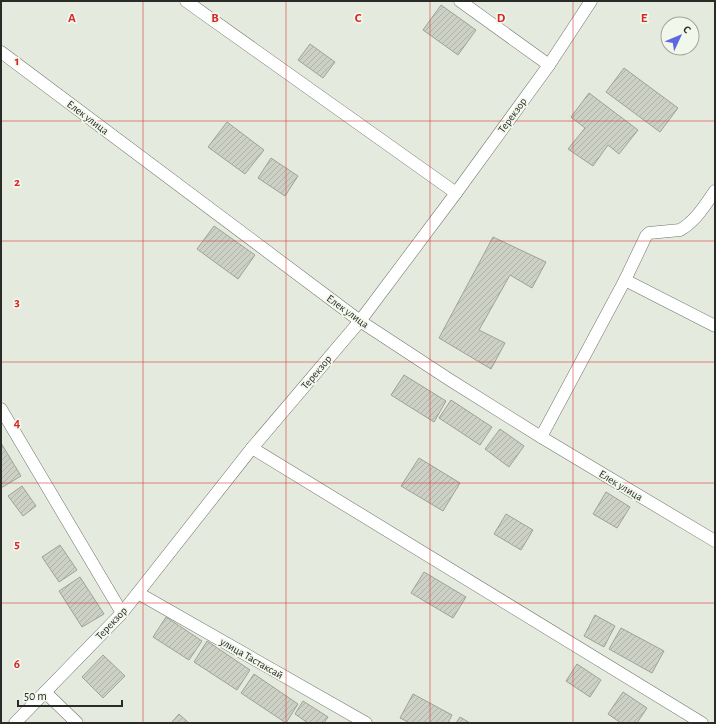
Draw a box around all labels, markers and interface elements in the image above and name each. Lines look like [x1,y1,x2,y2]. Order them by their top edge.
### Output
text: A [68,12,76,25]
text: B [211,12,219,25]
text: C [355,12,362,25]
text: D [497,12,506,25]
text: E [641,12,648,25]
north arrow [660,16,700,56]
text: С [681,23,693,35]
text: 1 [15,55,19,68]
street label: Терекзор [496,95,529,135]
street label: Елек улица [65,98,111,137]
text: 2 [14,176,20,189]
street label: Елек улица [325,293,371,330]
text: 3 [14,296,20,309]
street label: Терекзор [299,353,334,391]
text: 4 [14,417,21,430]
street label: Елек улица [597,468,645,503]
text: 5 [14,538,20,551]
street label: Терекзор [94,604,129,642]
street label: улица Тастаксай [217,635,285,681]
text: 6 [14,658,20,671]
scale bar [18,682,122,708]
text: 50 m [24,690,47,702]

